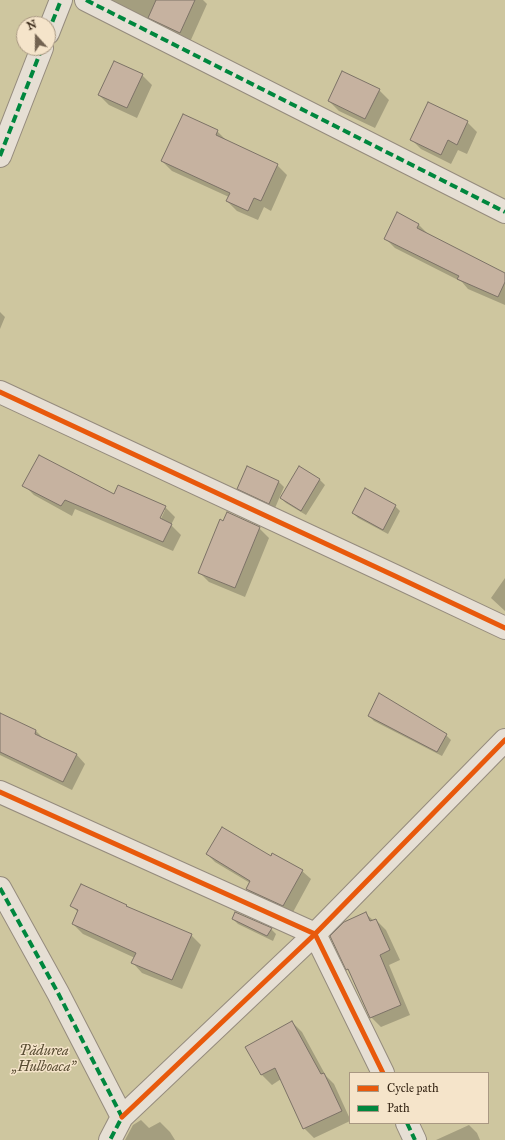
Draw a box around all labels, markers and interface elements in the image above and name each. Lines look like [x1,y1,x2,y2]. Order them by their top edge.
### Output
north arrow [16,16,56,56]
text: N [25,18,39,33]
park label: Pădurea „Hulboaca” [12,1044,76,1076]
legend [349,1072,489,1124]
text: Cycle path [387,1081,439,1095]
text: Path [387,1101,410,1115]

